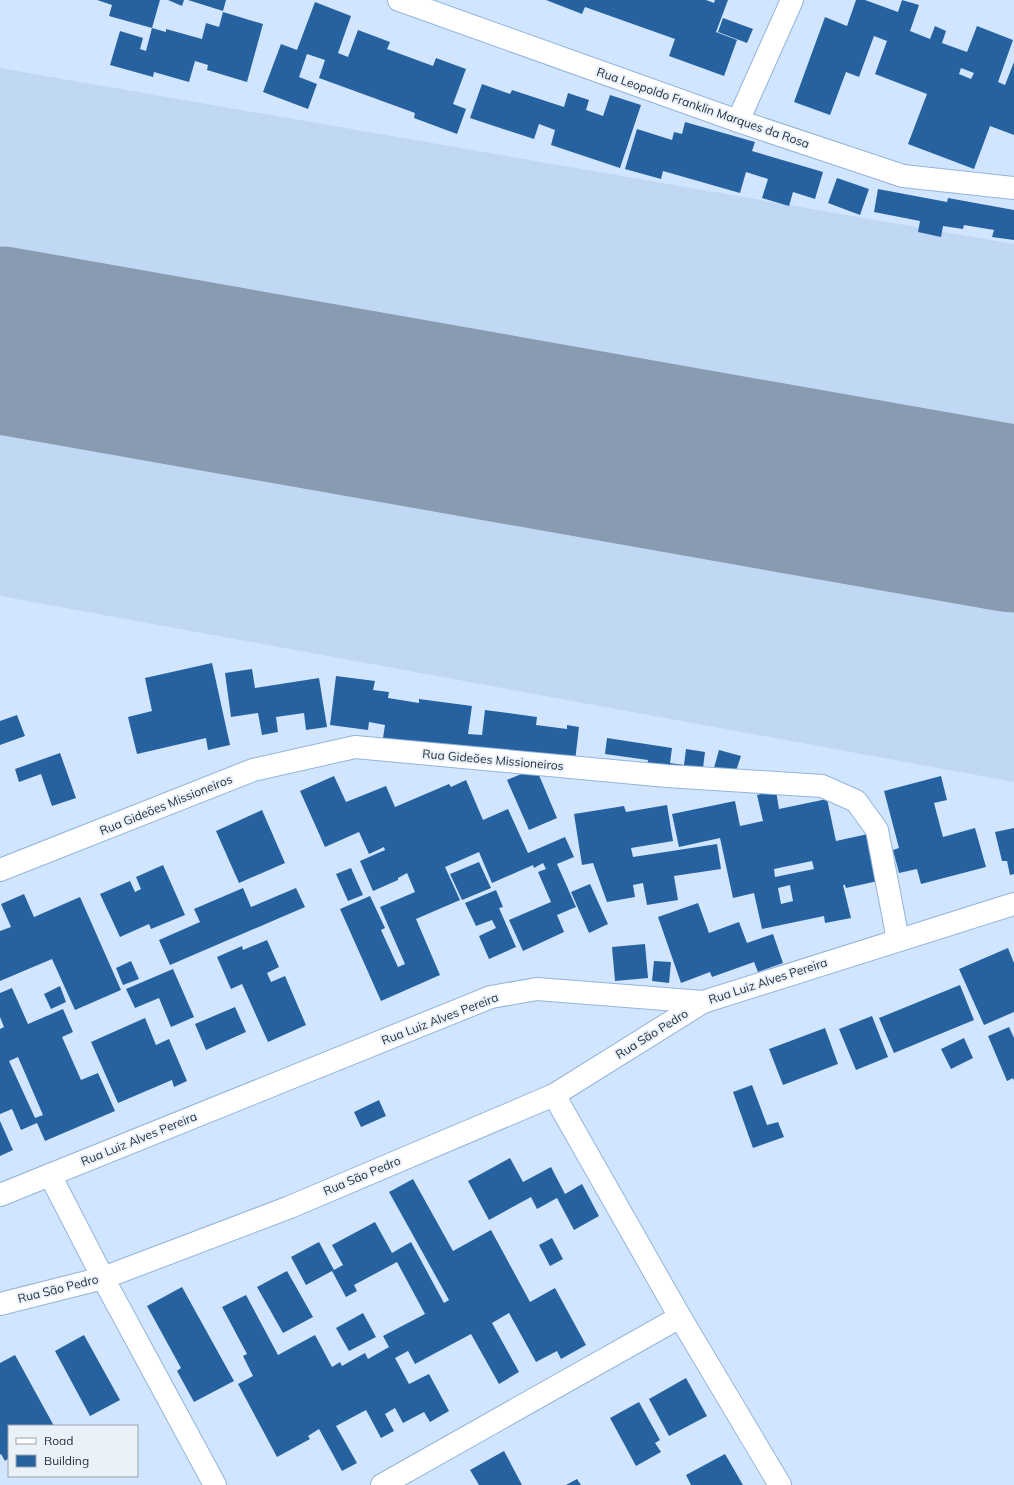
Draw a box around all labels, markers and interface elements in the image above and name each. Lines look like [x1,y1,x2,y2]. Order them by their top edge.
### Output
street label: Rua Leopoldo Franklin Marques da Rosa [595,64,811,151]
street label: Rua Gideões Missioneiros [422,746,564,773]
street label: Rua Gideões Missioneiros [97,771,234,838]
street label: Rua Luiz Alves Pereira [707,954,829,1007]
street label: Rua Luiz Alves Pereira [379,989,500,1048]
street label: Rua São Pedro [613,1005,691,1062]
street label: Rua Luiz Alves Pereira [79,1108,199,1169]
street label: Rua São Pedro [321,1152,403,1199]
street label: Rua São Pedro [16,1271,100,1306]
legend [8,1425,138,1477]
text: Road [44,1433,73,1448]
text: Building [44,1453,89,1468]

